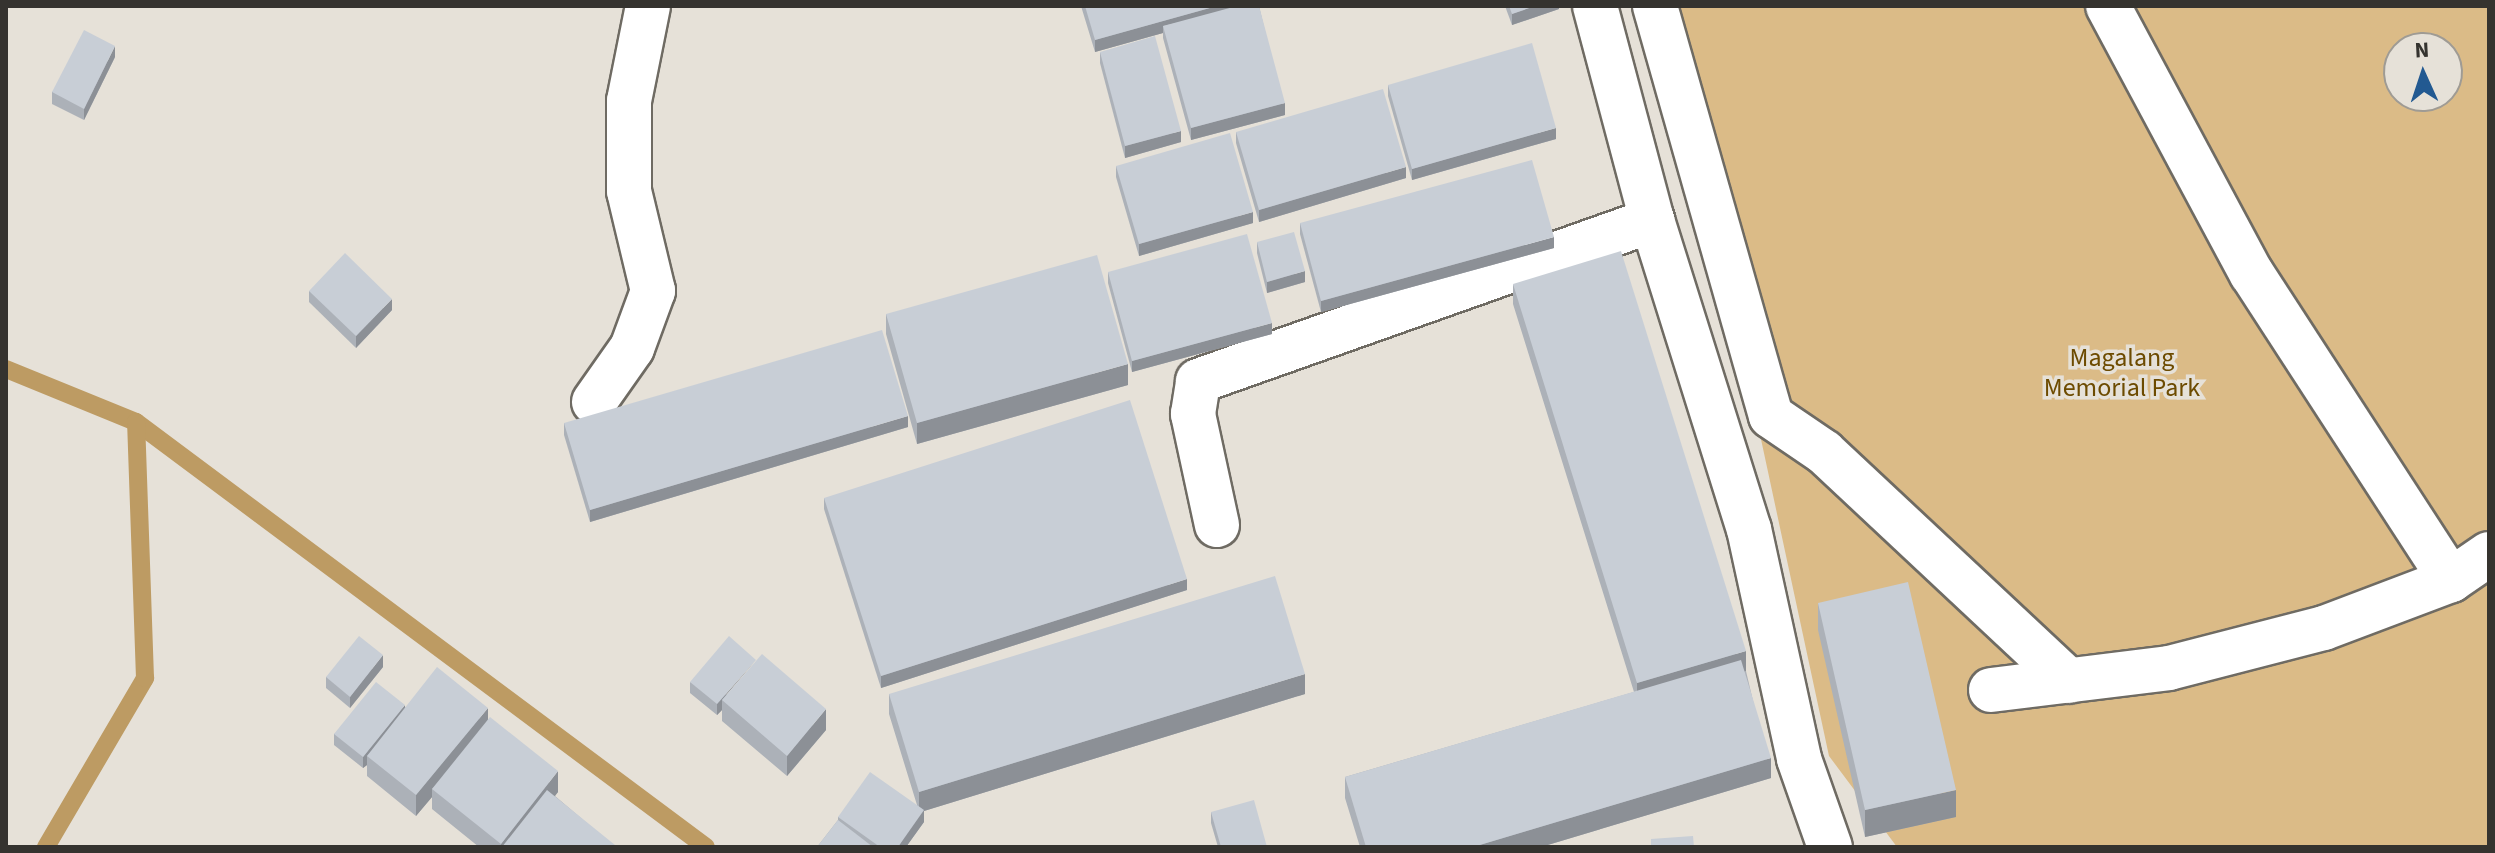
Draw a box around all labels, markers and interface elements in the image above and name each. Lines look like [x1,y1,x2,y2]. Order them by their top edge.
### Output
north arrow [2383,32,2463,112]
text: N [2414,34,2430,66]
park label: Magalang Memorial Park [2044,342,2200,404]

